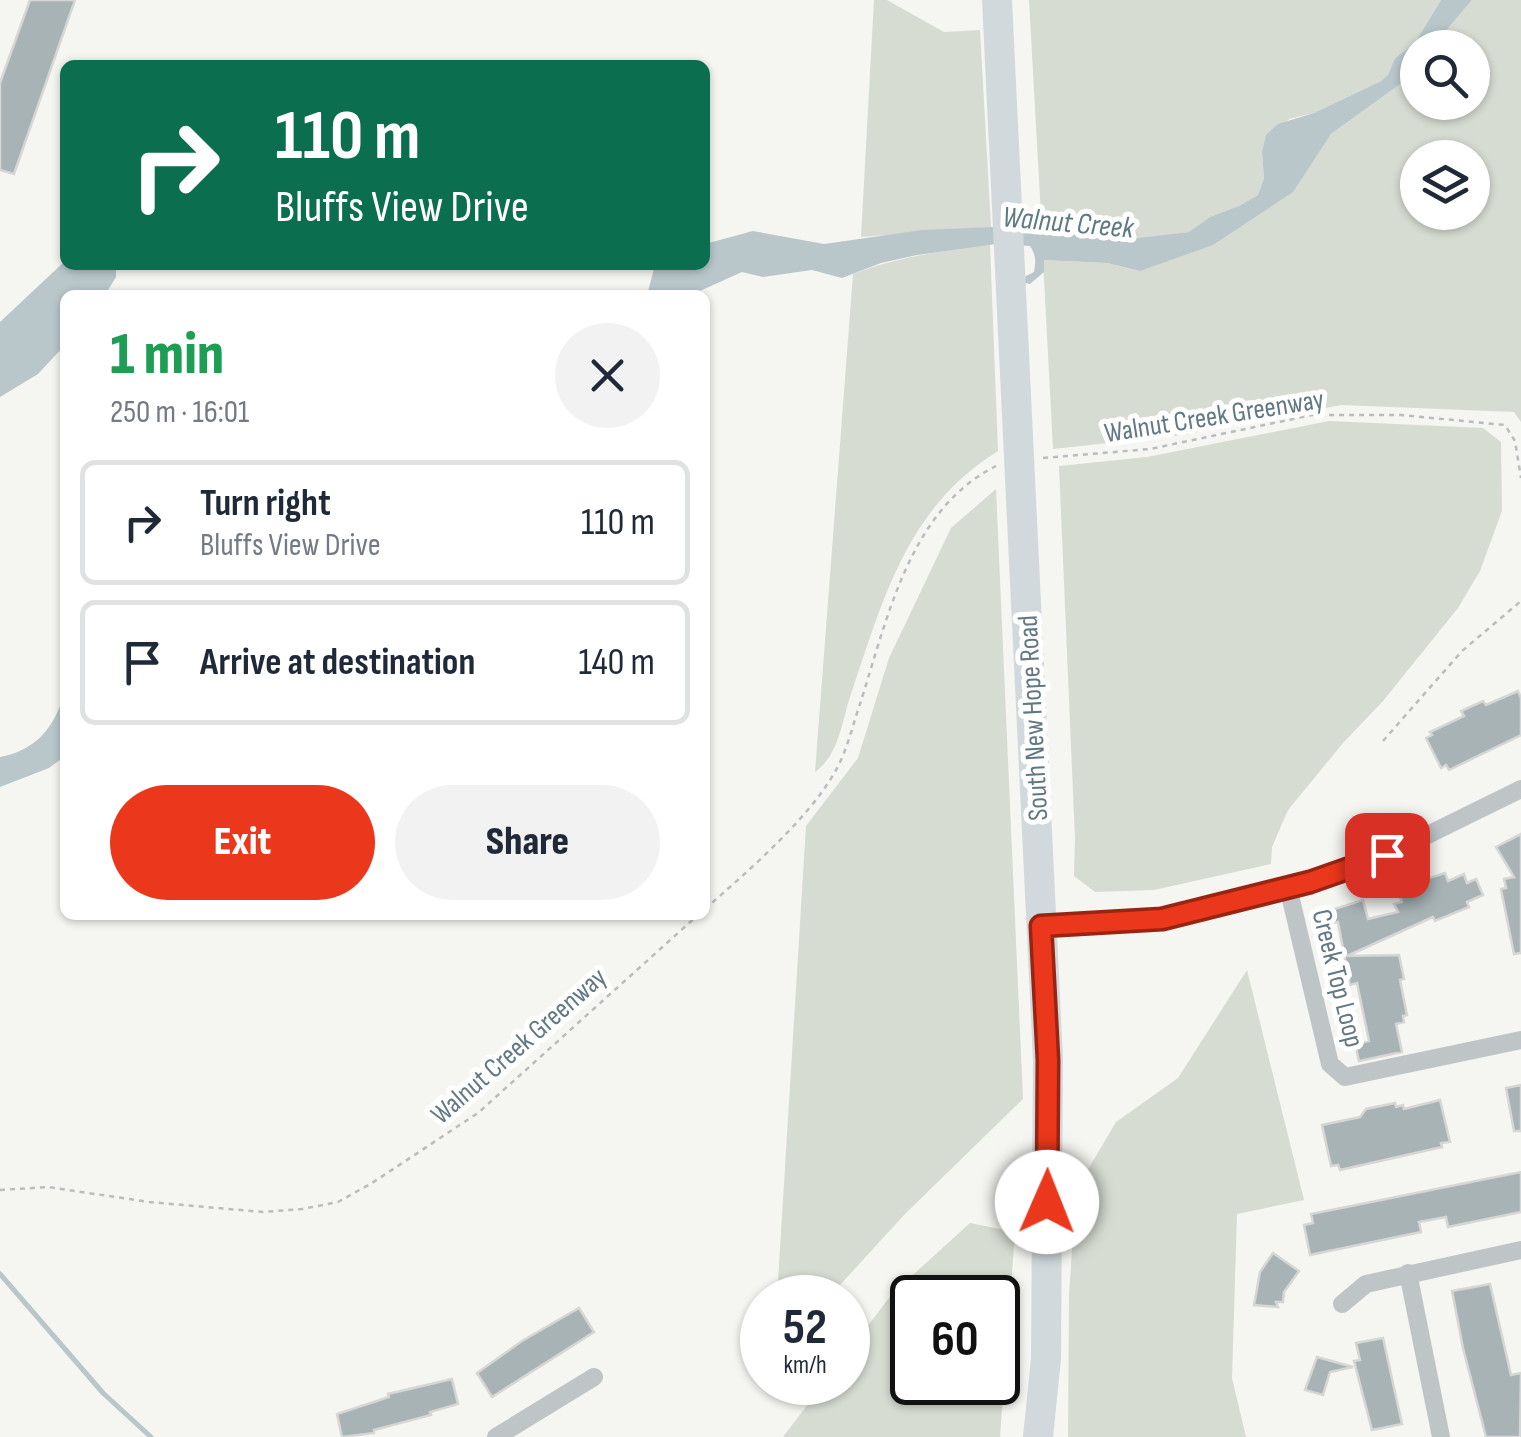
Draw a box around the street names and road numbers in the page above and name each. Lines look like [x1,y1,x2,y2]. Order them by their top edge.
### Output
street label: Walnut Creek Greenway [1102,383,1326,450]
street label: South New Hope Road [1012,614,1055,821]
street label: Creek Top Loop [1305,906,1371,1051]
street label: Walnut Creek Greenway [424,961,614,1131]

